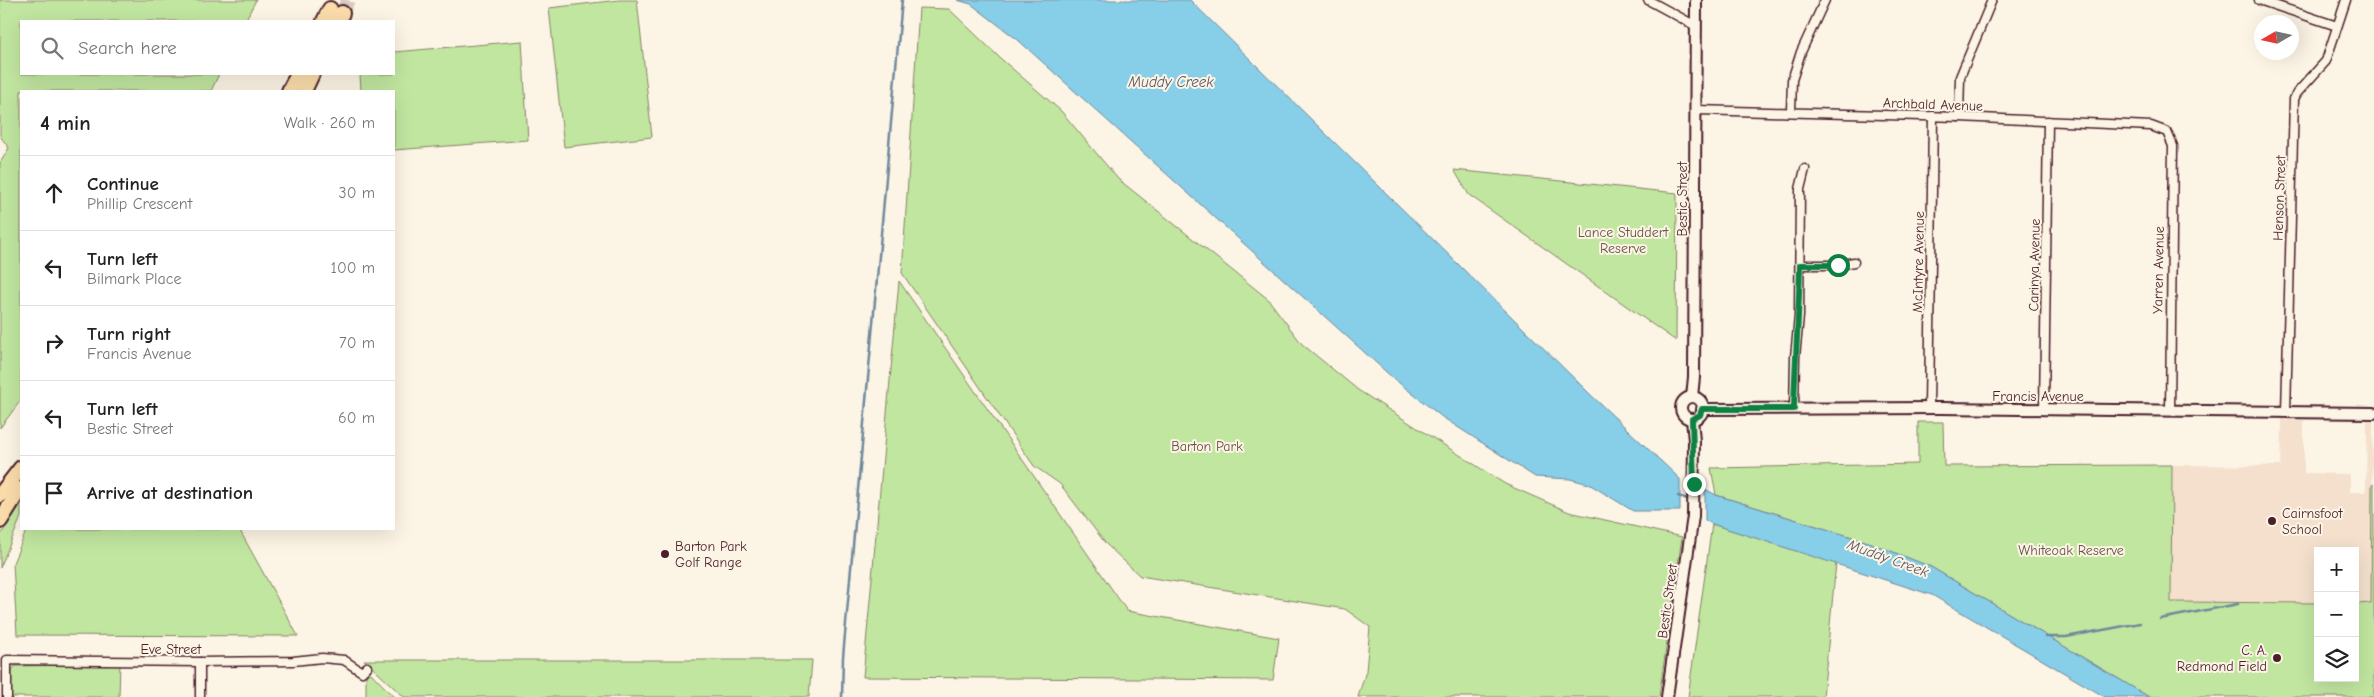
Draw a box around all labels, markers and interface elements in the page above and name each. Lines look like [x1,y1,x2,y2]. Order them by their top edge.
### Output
north arrow [2254,15,2299,60]
search box [20,20,395,75]
icon: search [38,34,66,62]
text: Search here [78,37,177,59]
water label: Muddy Creek [1127,73,1214,91]
street label: Archbald Avenue [1883,94,1983,115]
text: 4 min [40,111,91,135]
text: Walk · 260 m [284,114,375,132]
street label: Henson Street [2270,154,2290,241]
street label: Bestic Street [1674,160,1691,237]
text: Continue [87,173,159,195]
icon: ahead [40,179,68,207]
text: 30 m [339,184,375,202]
text: Phillip Crescent [87,195,192,213]
street label: McIntyre Avenue [1909,211,1928,313]
street label: Carinya Avenue [2025,218,2044,312]
park label: Lance Studdert Reserve [1578,224,1669,257]
street label: Yarren Avenue [2149,226,2168,314]
text: Turn left [87,248,158,270]
icon: left [40,254,68,282]
route start [1827,254,1850,277]
text: 100 m [331,259,375,277]
text: Bilmark Place [87,270,181,288]
text: Turn right [87,323,171,345]
icon: right [40,329,68,357]
text: 70 m [339,334,375,352]
text: Francis Avenue [87,345,191,363]
street label: Francis Avenue [1992,388,2084,405]
text: Turn left [87,398,158,420]
icon: left [40,404,68,432]
text: 60 m [338,409,375,427]
text: Bestic Street [87,420,173,438]
park label: Barton Park [1171,438,1243,455]
route end [1683,473,1706,496]
icon: arrive [40,479,68,507]
text: Arrive at destination [87,482,253,504]
place label: Cairnsfoot School [2282,505,2344,538]
marker: Cairnsfoot School [2266,515,2278,527]
water label: Muddy Creek [1844,535,1932,581]
place label: Barton Park Golf Range [675,538,747,571]
park label: Whiteoak Reserve [2018,542,2124,559]
map controls [2314,547,2359,682]
button: + [2314,547,2359,592]
marker: Barton Park Golf Range [659,548,671,560]
street label: Bestic Street [1654,562,1681,639]
button: − [2314,592,2359,637]
button: layers [2314,637,2359,682]
street label: Eve Street [141,641,202,658]
place label: C. A. Redmond Field [2177,642,2267,675]
marker: C. A. Redmond Field [2271,652,2283,664]

